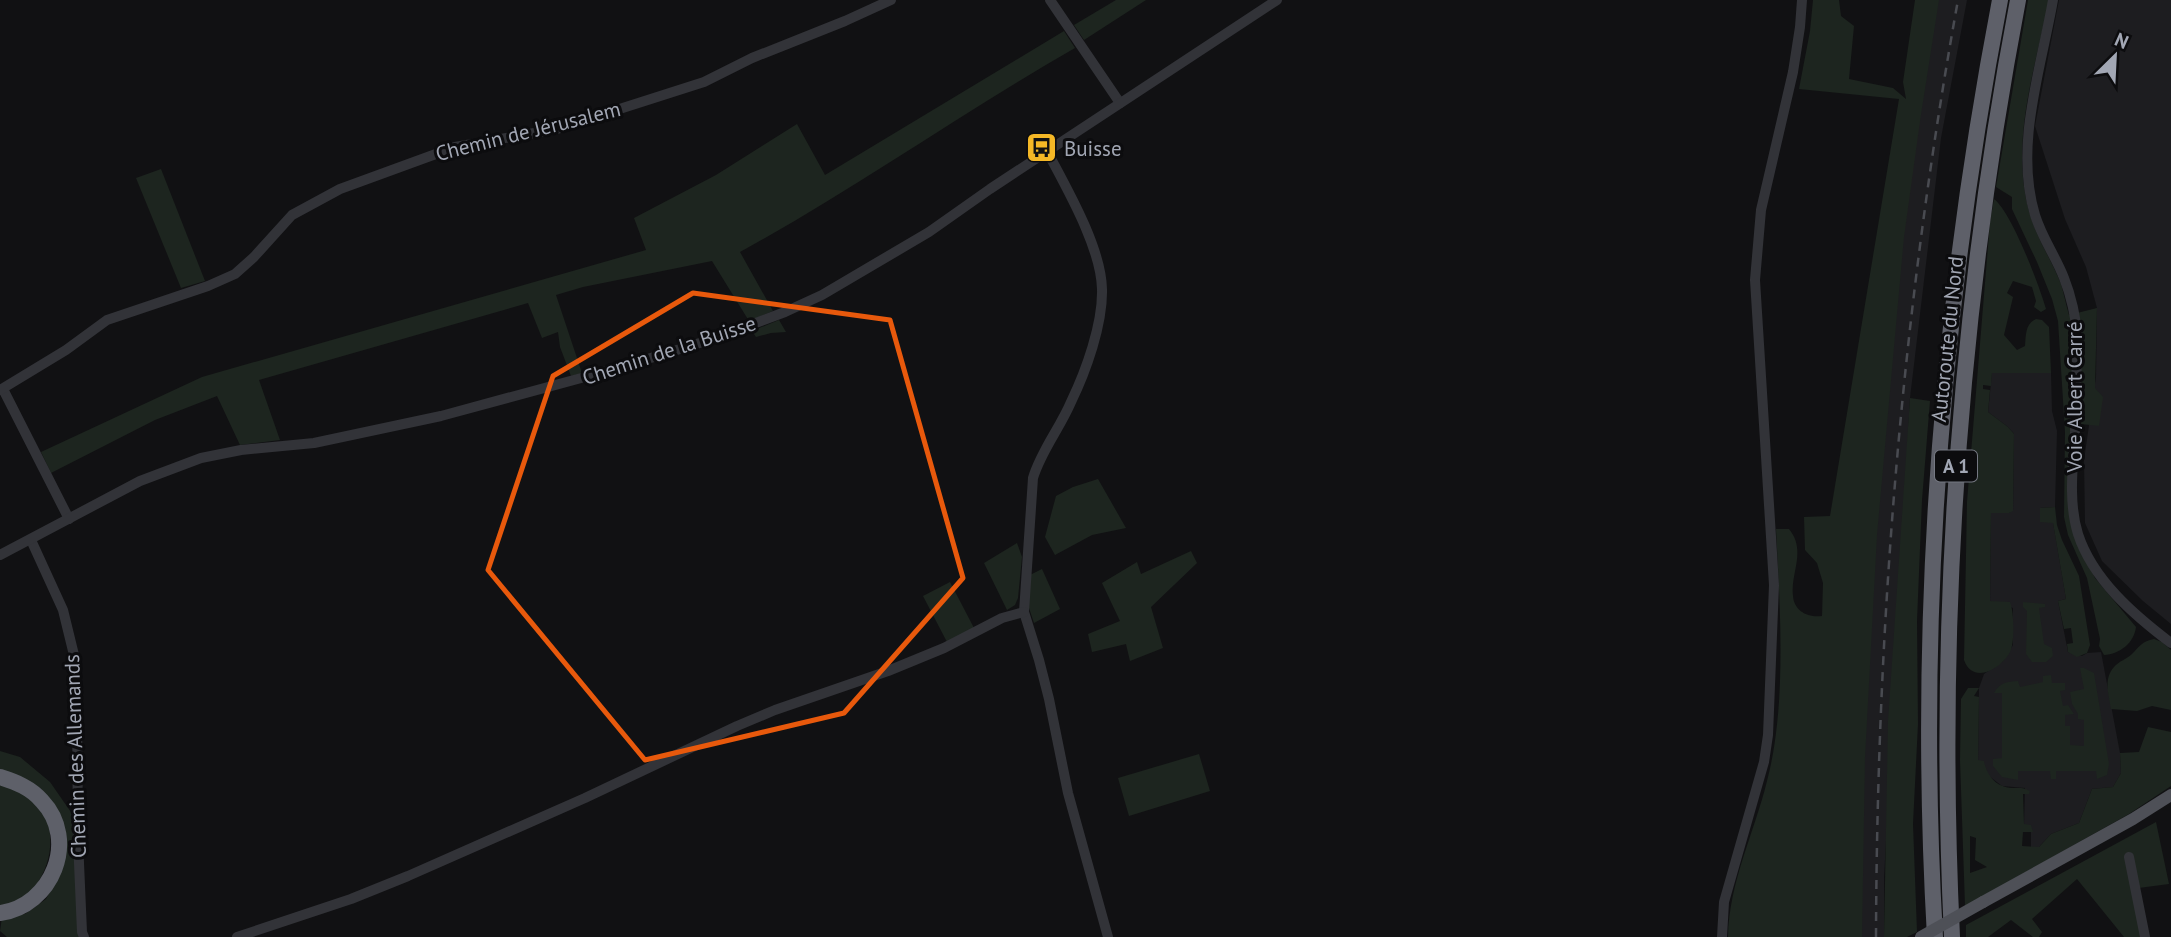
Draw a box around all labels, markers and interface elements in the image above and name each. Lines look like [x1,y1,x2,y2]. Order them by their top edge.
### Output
north arrow [2080,21,2150,91]
text: N [2111,27,2132,54]
street label: Chemin de Jérusalem [433,95,623,167]
bus stop icon: Buisse [1024,131,1058,165]
place label: Buisse [1064,135,1122,162]
street label: Autoroute du Nord [1925,255,1969,423]
street label: Chemin de la Buisse [579,309,759,391]
street label: Voie Albert Carré [2061,321,2088,474]
road number: A 1 [1935,450,1977,481]
street label: Chemin des Allemands [58,654,92,858]

